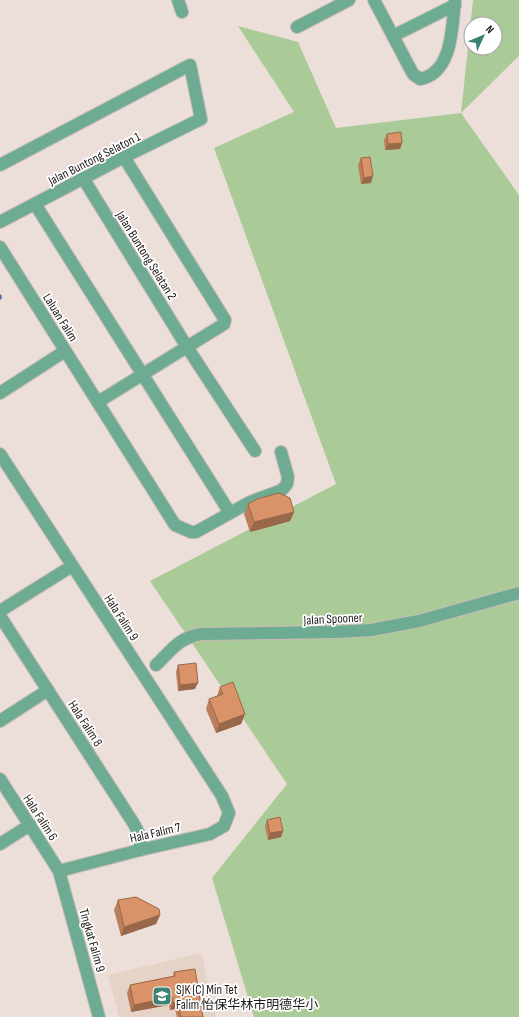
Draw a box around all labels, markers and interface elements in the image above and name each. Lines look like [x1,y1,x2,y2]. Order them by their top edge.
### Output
north arrow [463,16,503,56]
text: N [483,23,497,36]
street label: Jalan Buntong Selaton 1 [45,129,144,189]
street label: Jalan Buntong Selatan 2 [112,207,180,303]
street label: Laluan Falim [39,291,81,344]
street label: Hala Falim 9 [100,591,142,644]
street label: Jalan Spooner [302,609,363,629]
street label: Hala Falim 8 [64,697,106,750]
street label: Hala Falim 6 [19,791,61,844]
street label: Hala Falim 7 [128,819,183,847]
street label: Tingkat Falim 9 [75,907,109,974]
place label: SJK (C) Min Tet Falim 怡保华林市明德华小 [176,982,318,1013]
school or university icon: SJK (C) Min Tet Falim 怡保华林市明德华小 [151,985,173,1007]

